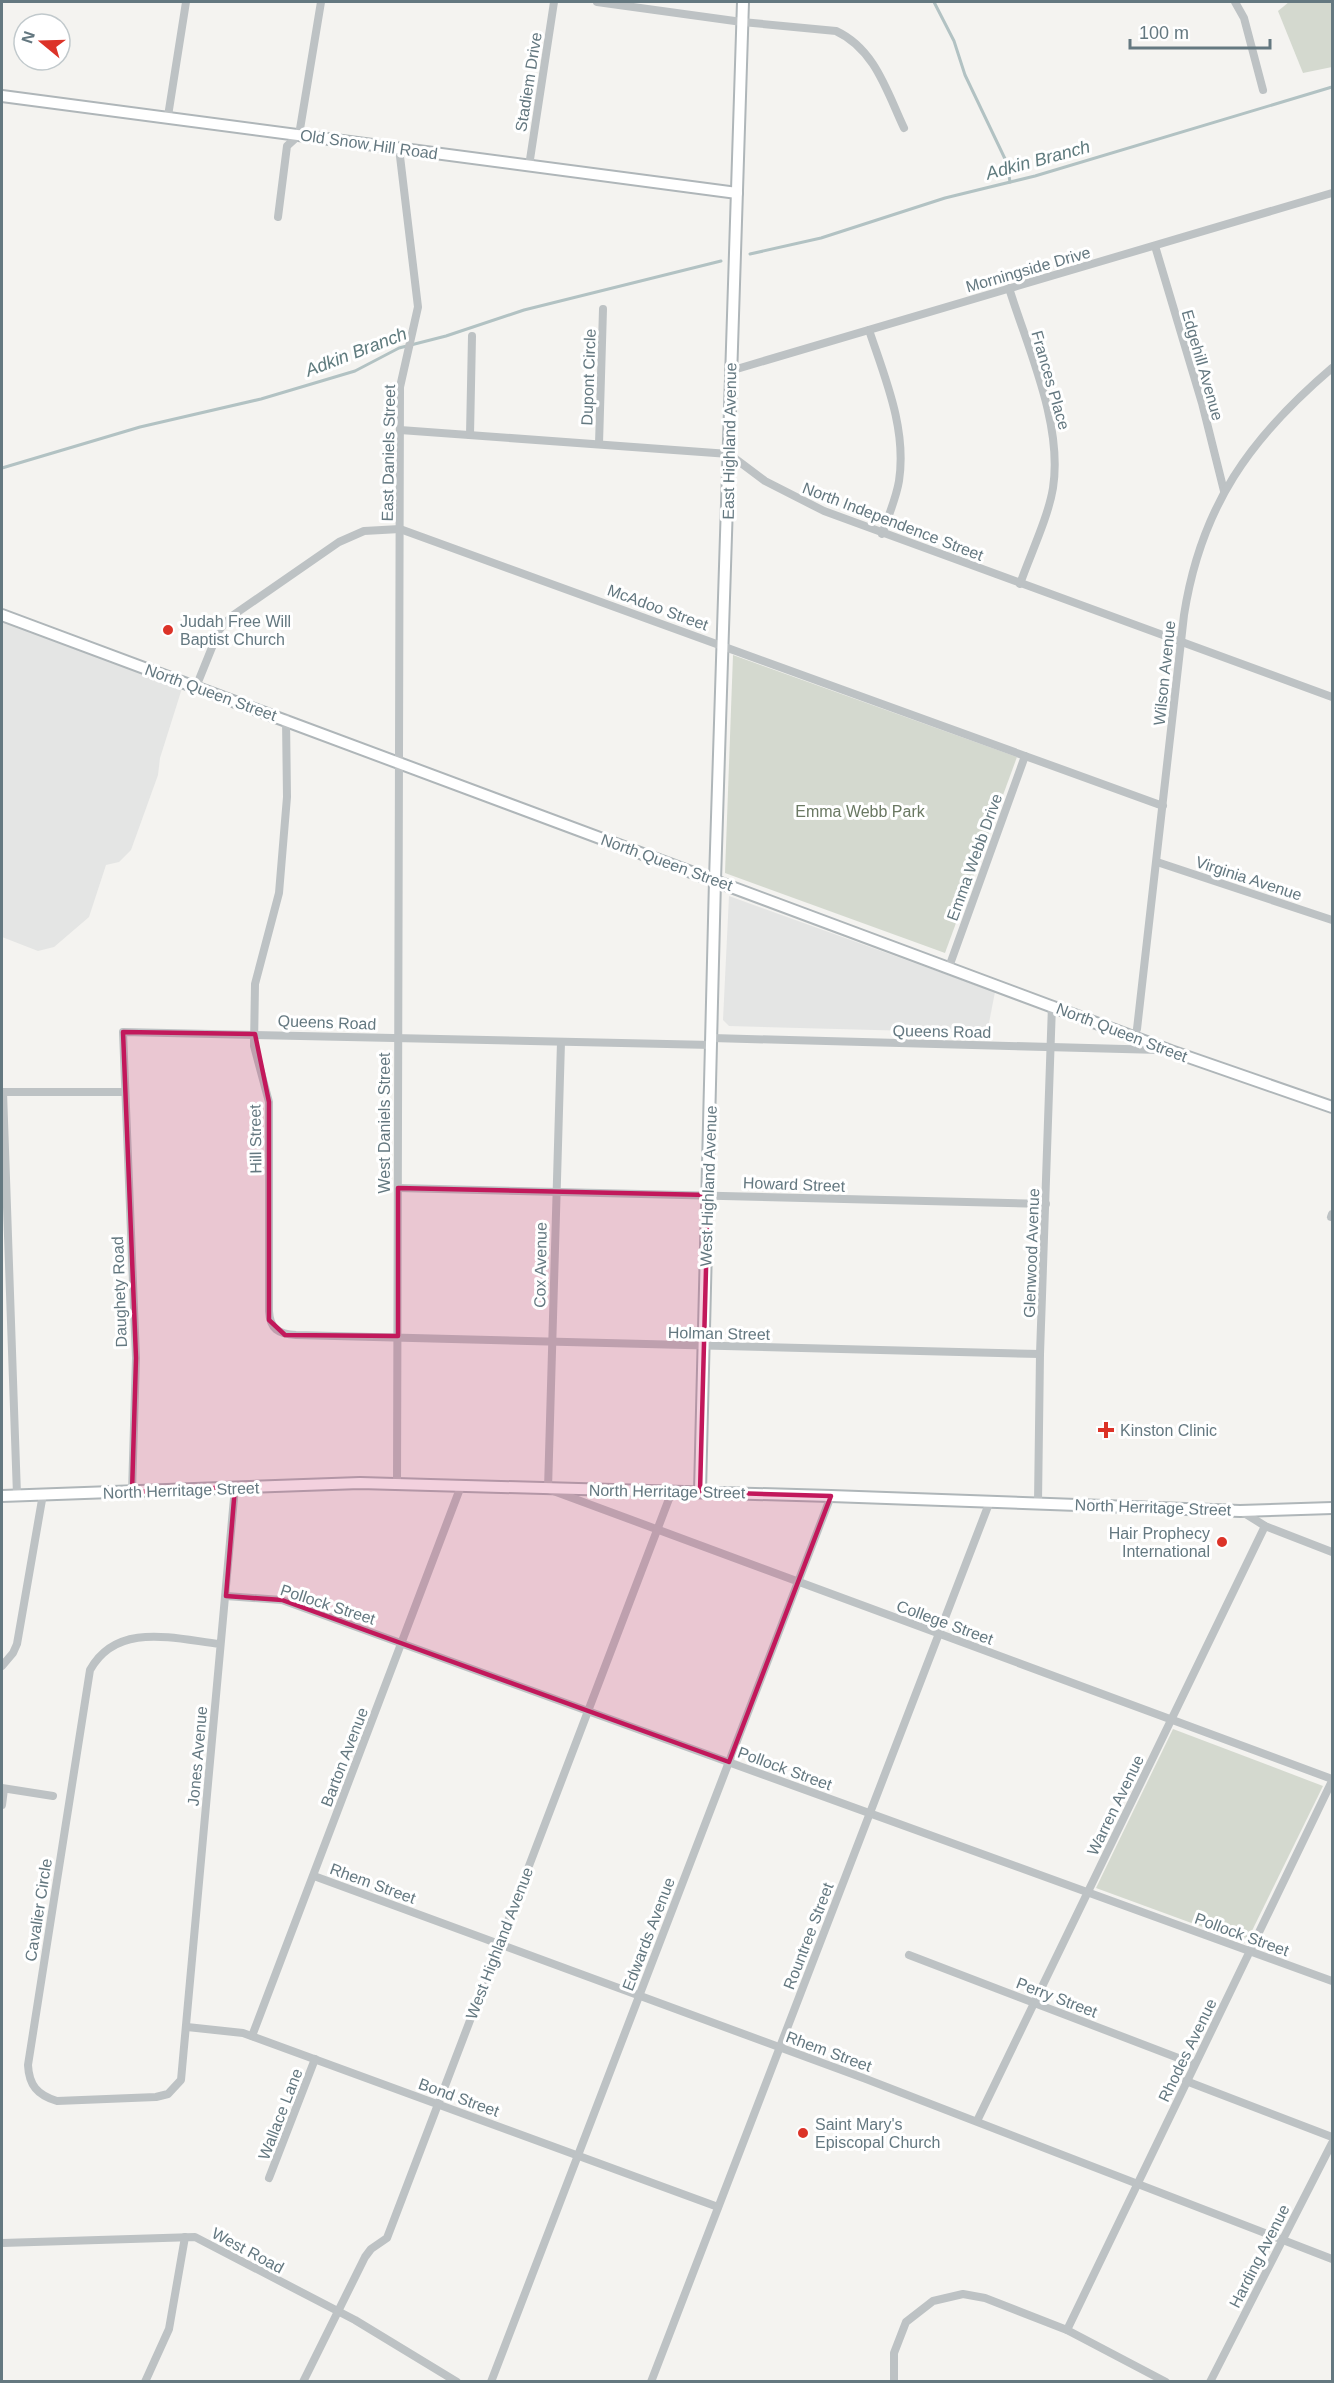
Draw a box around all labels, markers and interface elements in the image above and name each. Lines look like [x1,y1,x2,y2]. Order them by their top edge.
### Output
north arrow [12,12,72,72]
scale bar [1130,12,1270,50]
text: 100 m [1139,23,1189,43]
text: N [18,29,38,46]
street label: Stadiem Drive [512,31,545,133]
street label: Old Snow Hill Road [299,126,439,163]
water label: Adkin Branch [983,136,1092,184]
street label: Morningside Drive [964,244,1093,295]
street label: Edgehill Avenue [1179,308,1226,423]
water label: Adkin Branch [302,323,410,381]
street label: Dupont Circle [578,328,599,426]
street label: Frances Place [1028,329,1073,432]
street label: East Highland Avenue [720,362,739,520]
street label: East Daniels Street [379,384,398,522]
street label: North Independence Street [800,479,986,564]
street label: McAdoo Street [605,581,711,634]
place label: Judah Free Will Baptist Church [180,613,291,648]
street label: Wilson Avenue [1151,620,1178,726]
marker: Judah Free Will Baptist Church [161,623,175,637]
street label: North Queen Street [143,661,279,724]
street label: Emma Webb Drive [944,791,1005,923]
park label: Emma Webb Park [795,803,926,820]
street label: North Queen Street [599,831,735,894]
street label: Virginia Avenue [1194,853,1304,904]
street label: North Queen Street [1054,1000,1190,1065]
street label: Queens Road [277,1012,377,1033]
street label: Queens Road [892,1022,991,1041]
street label: West Daniels Street [376,1052,393,1194]
street label: Hill Street [246,1104,265,1174]
street label: West Highland Avenue [697,1105,720,1267]
street label: Howard Street [743,1174,846,1195]
street label: Glenwood Avenue [1021,1188,1042,1318]
street label: Cox Avenue [531,1222,550,1308]
street label: Daughety Road [109,1236,130,1348]
street label: Holman Street [668,1324,771,1343]
marker: Kinston Clinic [1097,1421,1115,1439]
place label: Kinston Clinic [1120,1422,1217,1439]
street label: North Herritage Street [103,1479,260,1502]
street label: North Herritage Street [589,1482,746,1501]
street label: North Herritage Street [1074,1496,1232,1519]
place label: Hair Prophecy International [1109,1525,1210,1560]
marker: Hair Prophecy International [1215,1535,1229,1549]
street label: Pollock Street [278,1581,378,1628]
street label: College Street [894,1597,996,1648]
street label: Jones Avenue [185,1705,210,1807]
street label: Barton Avenue [318,1705,371,1809]
street label: Pollock Street [736,1744,835,1794]
street label: Warren Avenue [1084,1752,1147,1858]
street label: Cavalier Circle [22,1857,55,1963]
street label: Rhem Street [328,1860,418,1907]
street label: West Highland Avenue [463,1865,536,2022]
street label: Edwards Avenue [619,1875,678,1993]
street label: Rountree Street [780,1880,837,1992]
street label: Pollock Street [1193,1910,1292,1960]
street label: Perry Street [1014,1974,1100,2021]
street label: Rhodes Avenue [1155,1996,1220,2105]
street label: Rhem Street [784,2028,874,2075]
street label: Wallace Lane [255,2066,306,2162]
street label: Bond Street [416,2075,502,2120]
place label: Saint Mary's Episcopal Church [815,2116,940,2151]
marker: Saint Mary's Episcopal Church [796,2126,810,2140]
street label: Harding Avenue [1226,2202,1293,2311]
street label: West Road [209,2224,287,2276]

